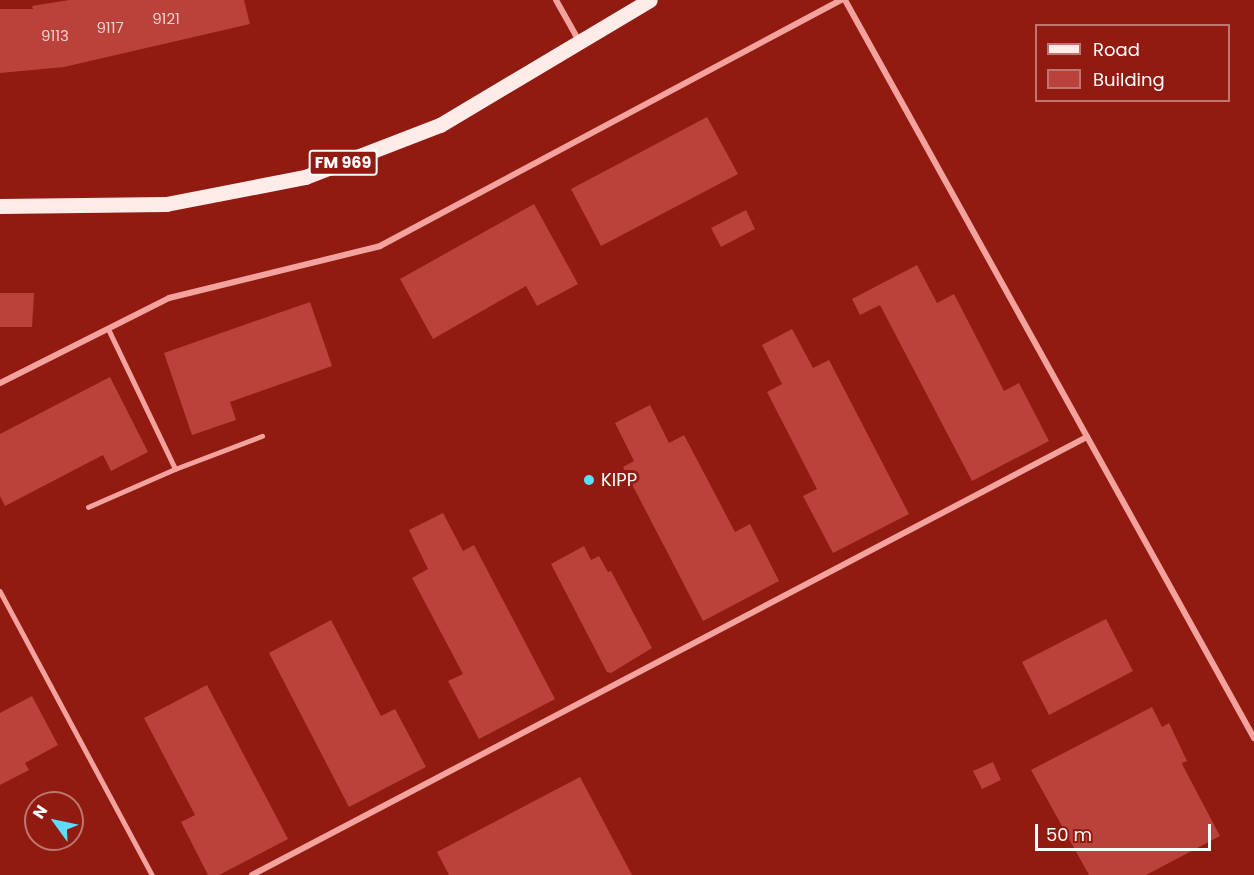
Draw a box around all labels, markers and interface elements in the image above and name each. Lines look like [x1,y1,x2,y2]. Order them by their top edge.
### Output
house number: 9121 [152,10,180,28]
house number: 9117 [96,19,124,37]
legend [1035,24,1230,102]
house number: 9113 [41,27,69,45]
text: Road [1093,37,1140,62]
text: Building [1093,67,1165,92]
road number: FM 969 [308,150,378,176]
place label: KIPP [601,469,637,491]
marker: KIPP [582,473,596,487]
north arrow [24,791,84,851]
text: N [27,801,53,823]
scale bar [1038,812,1214,850]
text: 50 m [1046,822,1092,847]

